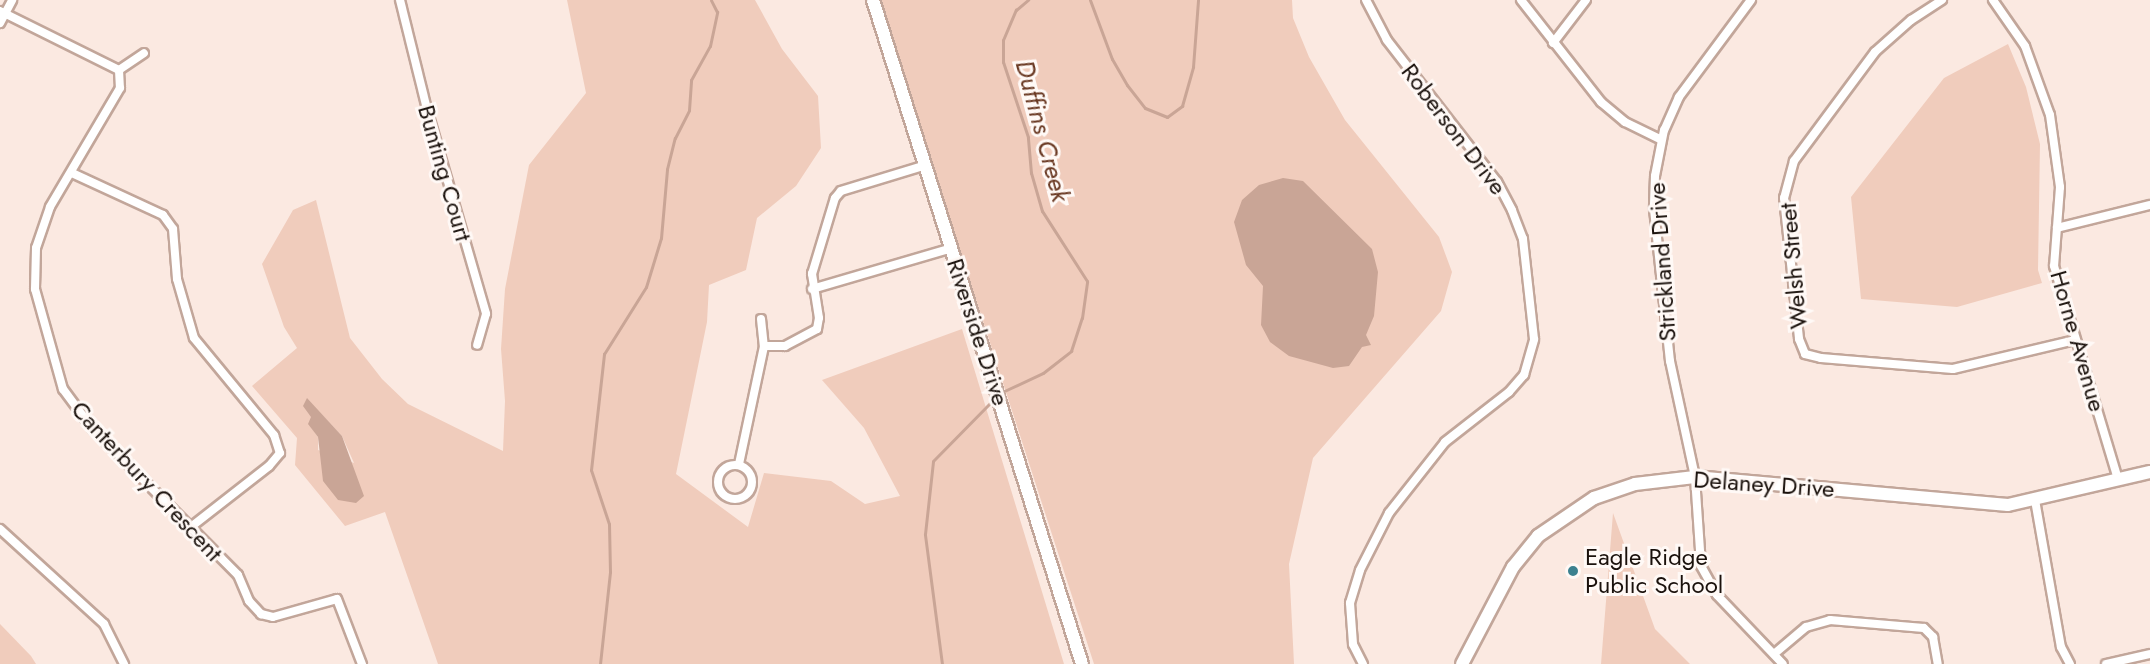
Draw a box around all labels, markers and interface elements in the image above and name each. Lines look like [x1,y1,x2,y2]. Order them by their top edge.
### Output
water label: Duffins Creek [1008,57,1076,205]
street label: Roberson Drive [1395,58,1513,200]
street label: Bunting Court [412,102,478,244]
street label: Strickland Drive [1642,182,1682,342]
street label: Welsh Street [1773,202,1813,330]
street label: Riverside Drive [941,255,1015,409]
street label: Horne Avenue [2044,267,2112,415]
street label: Canterbury Crescent [65,395,229,567]
street label: Delaney Drive [1692,465,1836,503]
place label: Eagle Ridge Public School [1585,543,1723,599]
marker: Eagle Ridge Public School [1566,564,1580,578]

